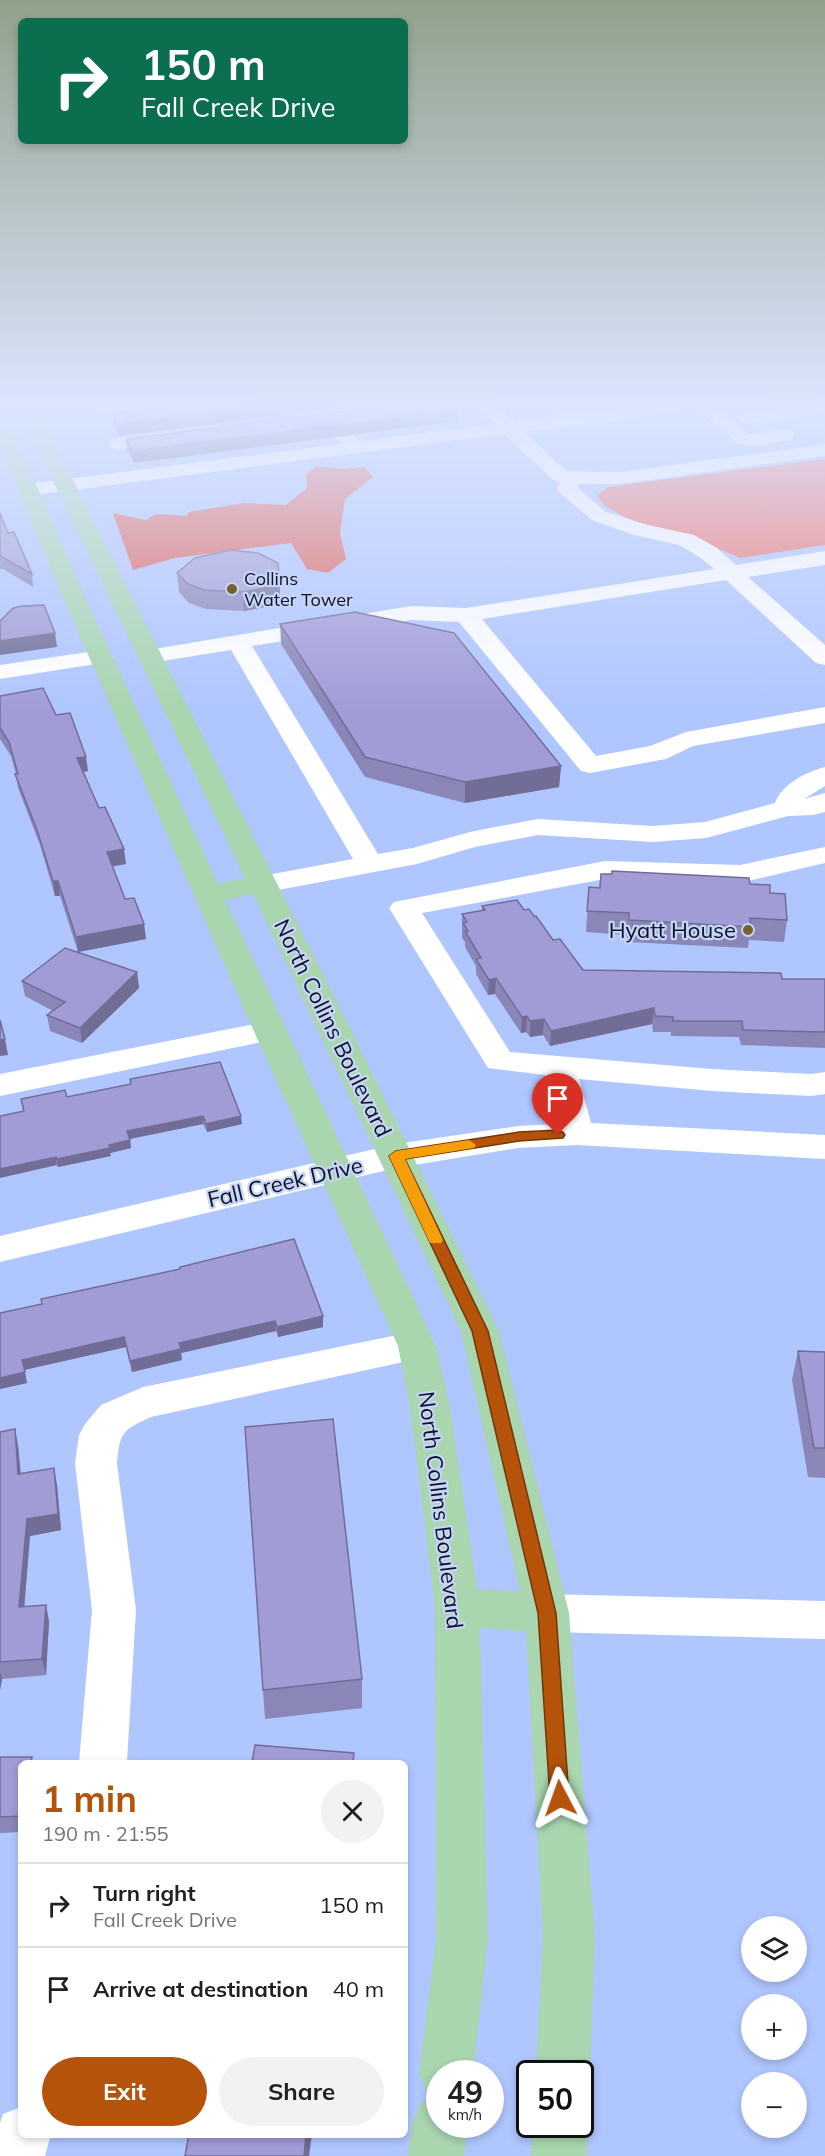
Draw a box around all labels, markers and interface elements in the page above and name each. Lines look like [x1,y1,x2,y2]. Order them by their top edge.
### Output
text: 150 m [141,38,266,91]
icon: right [42,42,120,120]
text: Fall Creek Drive [141,90,335,124]
place label: Collins Water Tower [244,567,353,611]
marker: Collins Water Tower [225,582,239,596]
street label: North Collins Boulevard [268,914,398,1142]
place label: Hyatt House [609,916,736,944]
marker: Hyatt House [741,923,755,937]
pin [532,1073,583,1135]
icon: arrive [541,1082,574,1115]
street label: Fall Creek Drive [205,1151,365,1213]
street label: North Collins Boulevard [413,1390,469,1630]
position arrow [528,1766,592,1830]
text: 1 min [42,1776,137,1821]
button: close [321,1780,384,1843]
text: 190 m · 21:55 [42,1821,168,1846]
text: Turn right [93,1879,196,1907]
icon: right [42,1889,75,1922]
text: 150 m [319,1891,384,1919]
text: Fall Creek Drive [93,1907,237,1932]
map controls [741,1916,807,2138]
button: layers [741,1916,807,1982]
icon: arrive [42,1973,75,2006]
text: Arrive at destination [93,1975,308,2003]
text: 40 m [333,1975,384,2003]
button: + [741,1994,807,2060]
button: Exit [42,2057,207,2126]
button: Share [219,2057,384,2126]
speed limit sign: 50 [516,2060,594,2138]
button: − [741,2072,807,2138]
text: 49 [447,2073,483,2111]
text: km/h [448,2105,482,2124]

